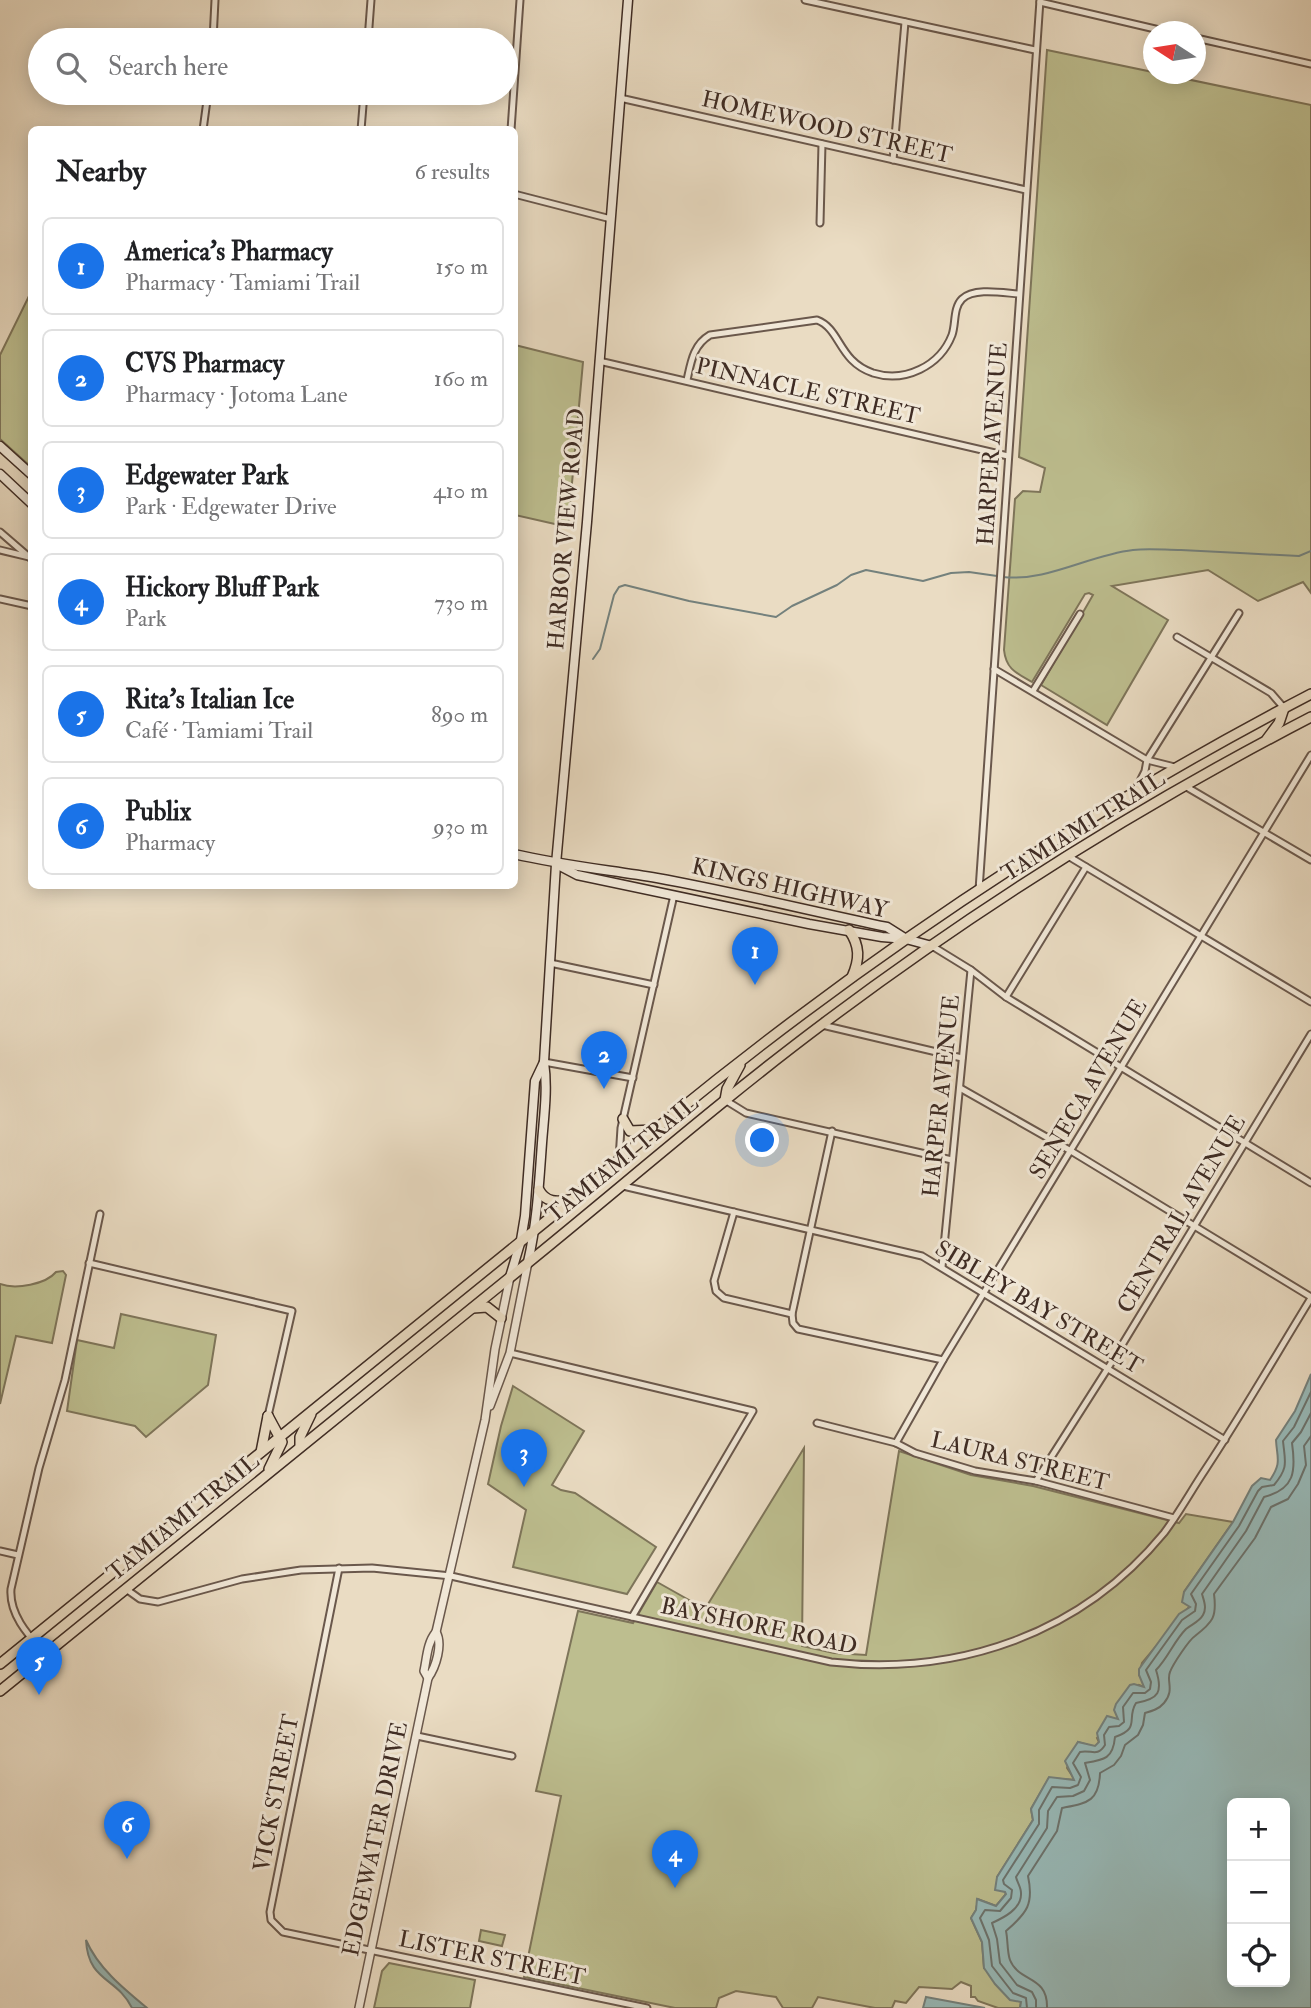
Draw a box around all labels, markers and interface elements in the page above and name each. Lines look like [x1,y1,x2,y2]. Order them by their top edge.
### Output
north arrow [1143,21,1206,84]
search box [28,28,518,105]
icon: search [52,48,90,86]
text: Search here [108,51,228,83]
street label: HOMEWOOD STREET [699,84,955,170]
text: Nearby [56,153,146,190]
text: 6 results [415,157,490,186]
text: America's Pharmacy [125,236,333,268]
text: 1 [77,252,85,281]
text: 150 m [435,252,488,281]
text: Pharmacy · Tamiami Trail [125,268,360,297]
street label: HARPER AVENUE [970,341,1014,547]
text: CVS Pharmacy [125,348,284,380]
street label: PINNACLE STREET [693,351,923,431]
text: 2 [75,364,87,393]
text: 160 m [434,364,488,393]
text: Pharmacy · Jotoma Lane [125,380,348,409]
street label: HARBOR VIEW ROAD [541,407,591,651]
text: Edgewater Park [125,460,289,492]
text: 3 [77,476,85,505]
text: 410 m [433,476,488,505]
text: Park · Edgewater Drive [125,492,337,521]
text: Hickory Bluff Park [125,572,319,604]
text: 4 [75,588,87,617]
text: 730 m [434,588,488,617]
text: Park [125,604,167,633]
text: Rita's Italian Ice [125,684,294,716]
text: 5 [76,700,86,729]
text: 890 m [431,700,488,729]
text: Café · Tamiami Trail [125,716,313,745]
street label: TAMIAMI TRAIL [996,764,1171,888]
text: Publix [125,796,191,828]
text: 6 [75,812,87,841]
text: 930 m [433,812,488,841]
text: Pharmacy [125,828,215,857]
street label: KINGS HIGHWAY [689,851,892,925]
pin: 1 [732,927,778,985]
street label: HARPER AVENUE [916,993,966,1199]
street label: SENECA AVENUE [1023,994,1153,1184]
pin: 2 [581,1031,627,1089]
street label: TAMIAMI TRAIL [540,1088,704,1229]
street label: CENTRAL AVENUE [1110,1110,1252,1318]
your location [745,1123,779,1157]
street label: SIBLEY BAY STREET [930,1234,1148,1380]
street label: LAURA STREET [928,1425,1112,1497]
pin: 3 [501,1429,547,1487]
street label: TAMIAMI TRAIL [101,1446,265,1587]
street label: BAYSHORE ROAD [658,1591,860,1661]
pin: 5 [16,1637,62,1695]
street label: VICK STREET [247,1712,305,1874]
street label: EDGEWATER DRIVE [336,1719,414,1959]
map controls [1227,1798,1290,1987]
button: + [1227,1798,1290,1861]
pin: 6 [104,1801,150,1859]
pin: 4 [652,1830,698,1888]
button: − [1227,1861,1290,1924]
street label: LISTER STREET [396,1924,588,1992]
button: locate [1227,1924,1290,1987]

